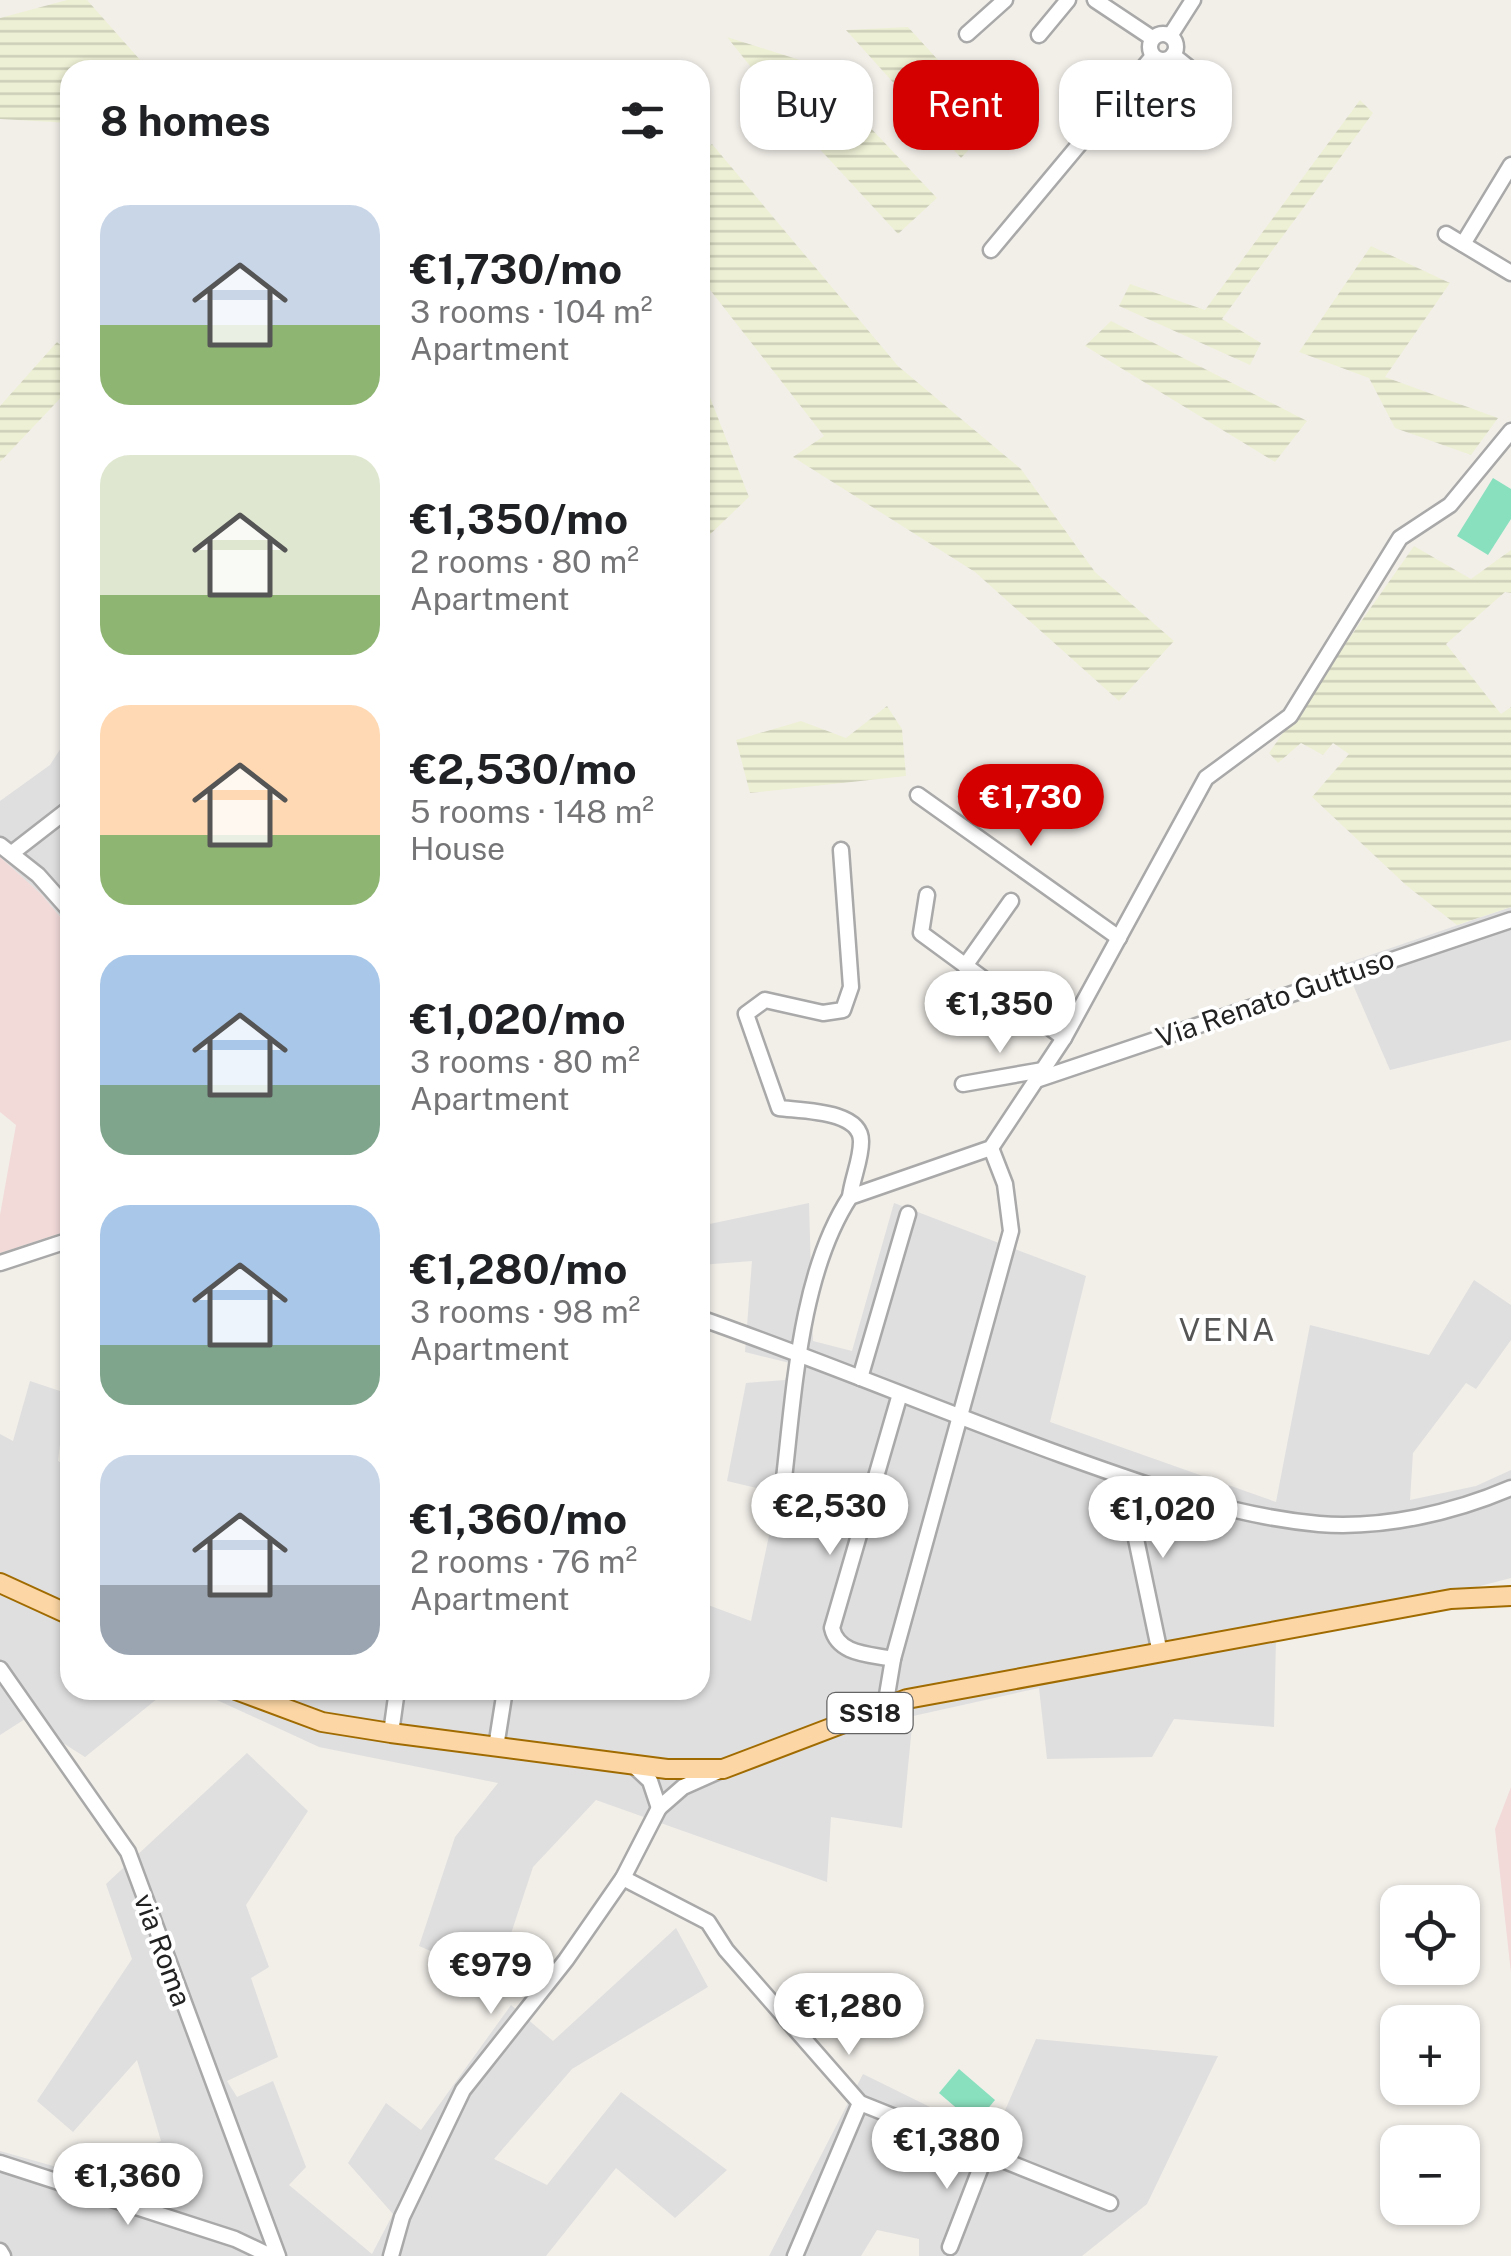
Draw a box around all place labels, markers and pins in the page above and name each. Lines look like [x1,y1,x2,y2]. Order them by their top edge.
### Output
pin: €1,730 [950,764,1112,849]
pin: €1,350 [919,971,1081,1056]
pin: €2,530 [749,1473,911,1558]
pin: €1,020 [1082,1476,1244,1561]
pin: €979 [432,1932,550,2017]
pin: €1,280 [768,1973,930,2058]
pin: €1,380 [866,2107,1028,2192]
pin: €1,360 [47,2143,209,2228]

